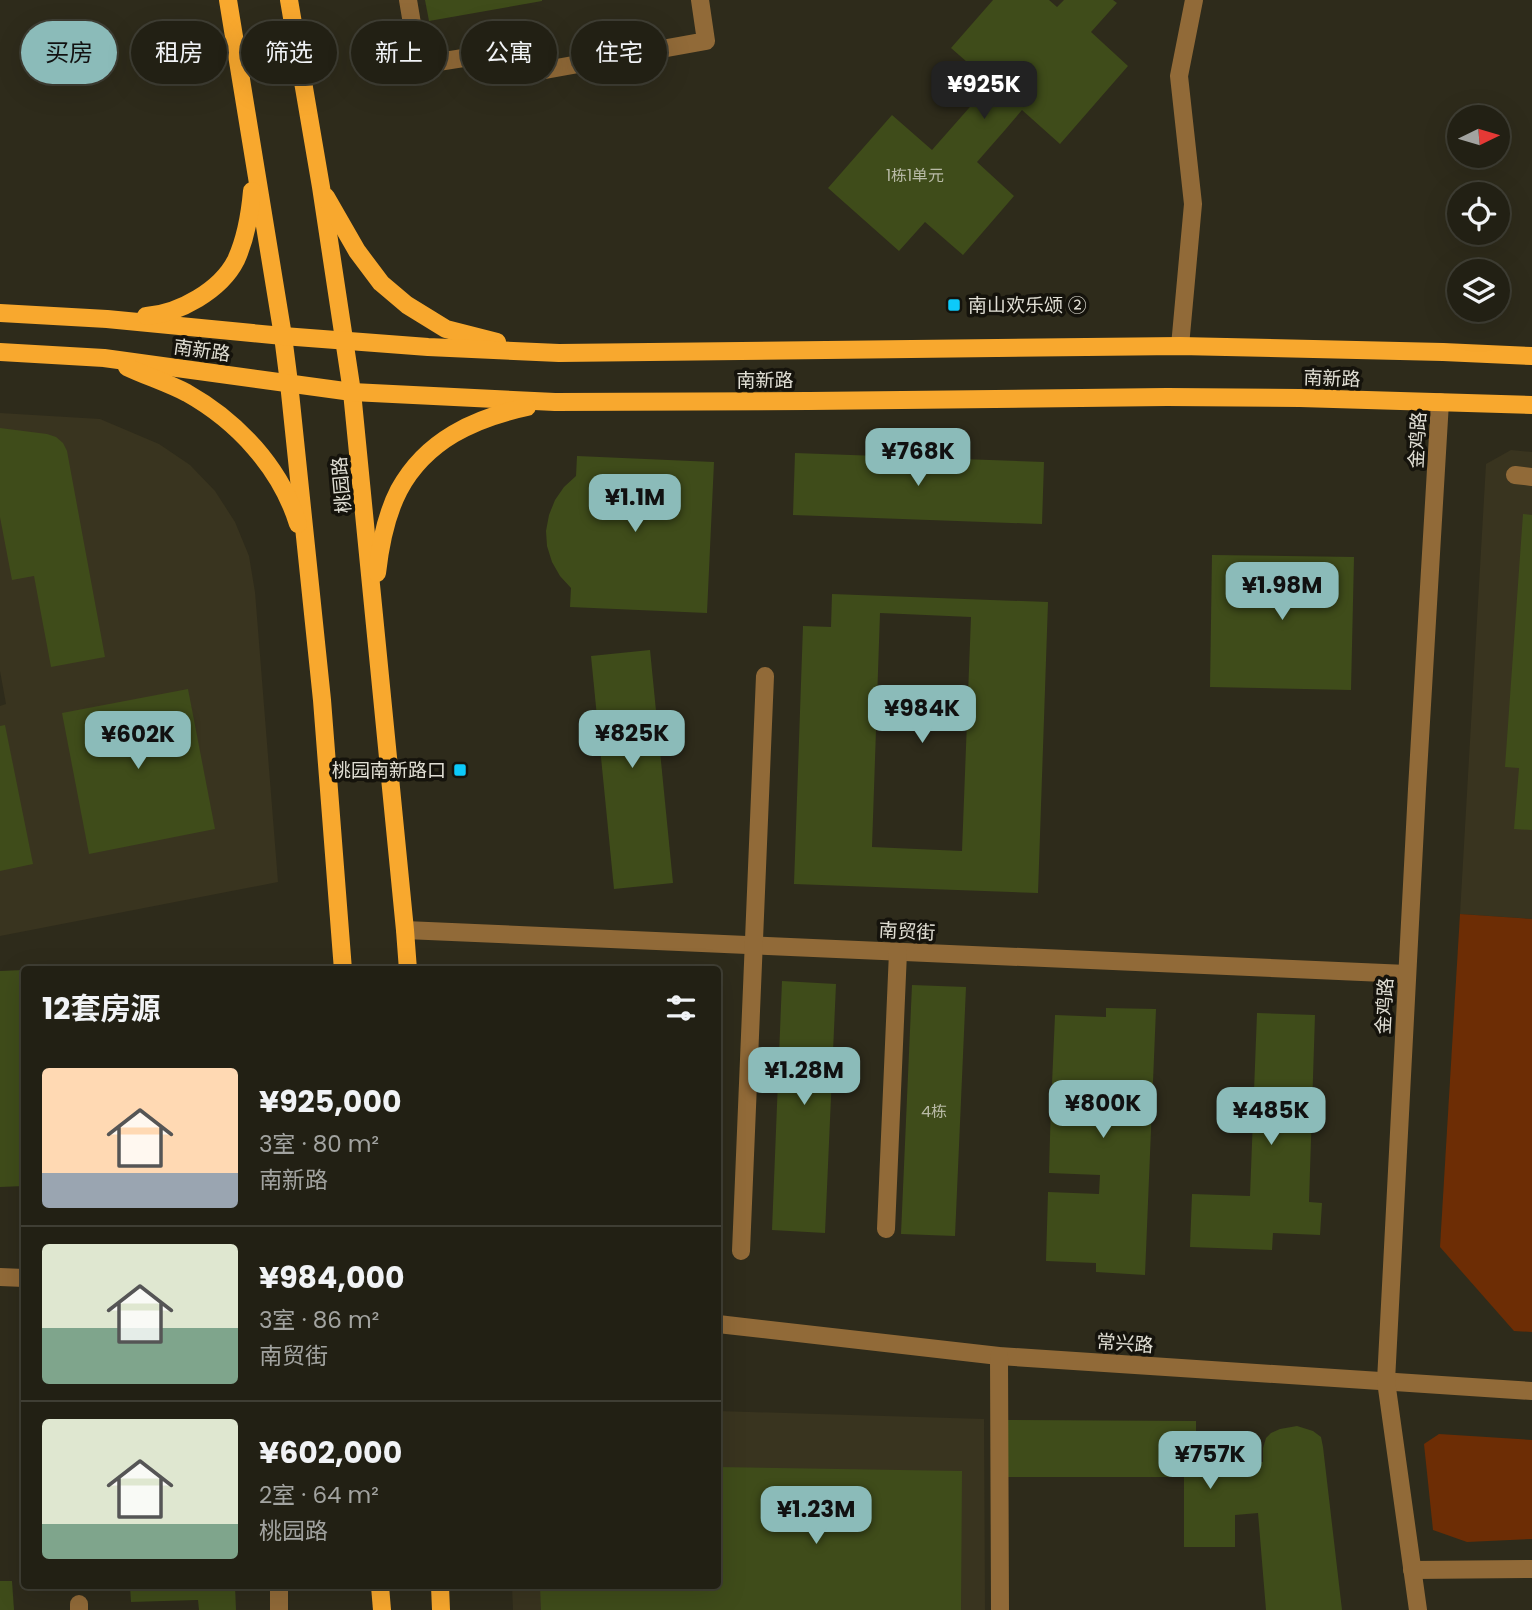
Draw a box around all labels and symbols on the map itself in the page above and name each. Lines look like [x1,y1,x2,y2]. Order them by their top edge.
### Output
pin: ¥925K [935,61,1033,121]
north arrow [1447,105,1510,168]
house number: 1栋1单元 [886,164,944,187]
place label: 南山欢乐颂 ② [968,292,1087,319]
marker: 南山欢乐颂 ② [946,297,962,313]
street label: 南新路 [172,333,232,368]
street label: 南新路 [1303,364,1361,393]
street label: 南新路 [736,367,794,394]
street label: 金鸡路 [1403,411,1432,469]
pin: ¥768K [869,428,967,488]
street label: 桃园路 [326,455,357,515]
pin: ¥1.1M [586,475,684,534]
pin: ¥1.98M [1225,562,1339,622]
pin: ¥984K [873,686,971,745]
pin: ¥825K [583,710,681,770]
pin: ¥602K [89,712,187,771]
place label: 桃园南新路口 [332,757,446,784]
marker: 桃园南新路口 [452,762,468,778]
street label: 南贸街 [878,917,936,946]
street label: 金鸡路 [1370,977,1399,1035]
pin: ¥1.28M [747,1048,861,1107]
pin: ¥800K [1054,1080,1152,1140]
pin: ¥485K [1222,1088,1320,1147]
house number: 4栋 [921,1100,947,1123]
street label: 常兴路 [1096,1328,1154,1359]
pin: ¥757K [1161,1432,1259,1491]
pin: ¥1.23M [759,1486,873,1546]

